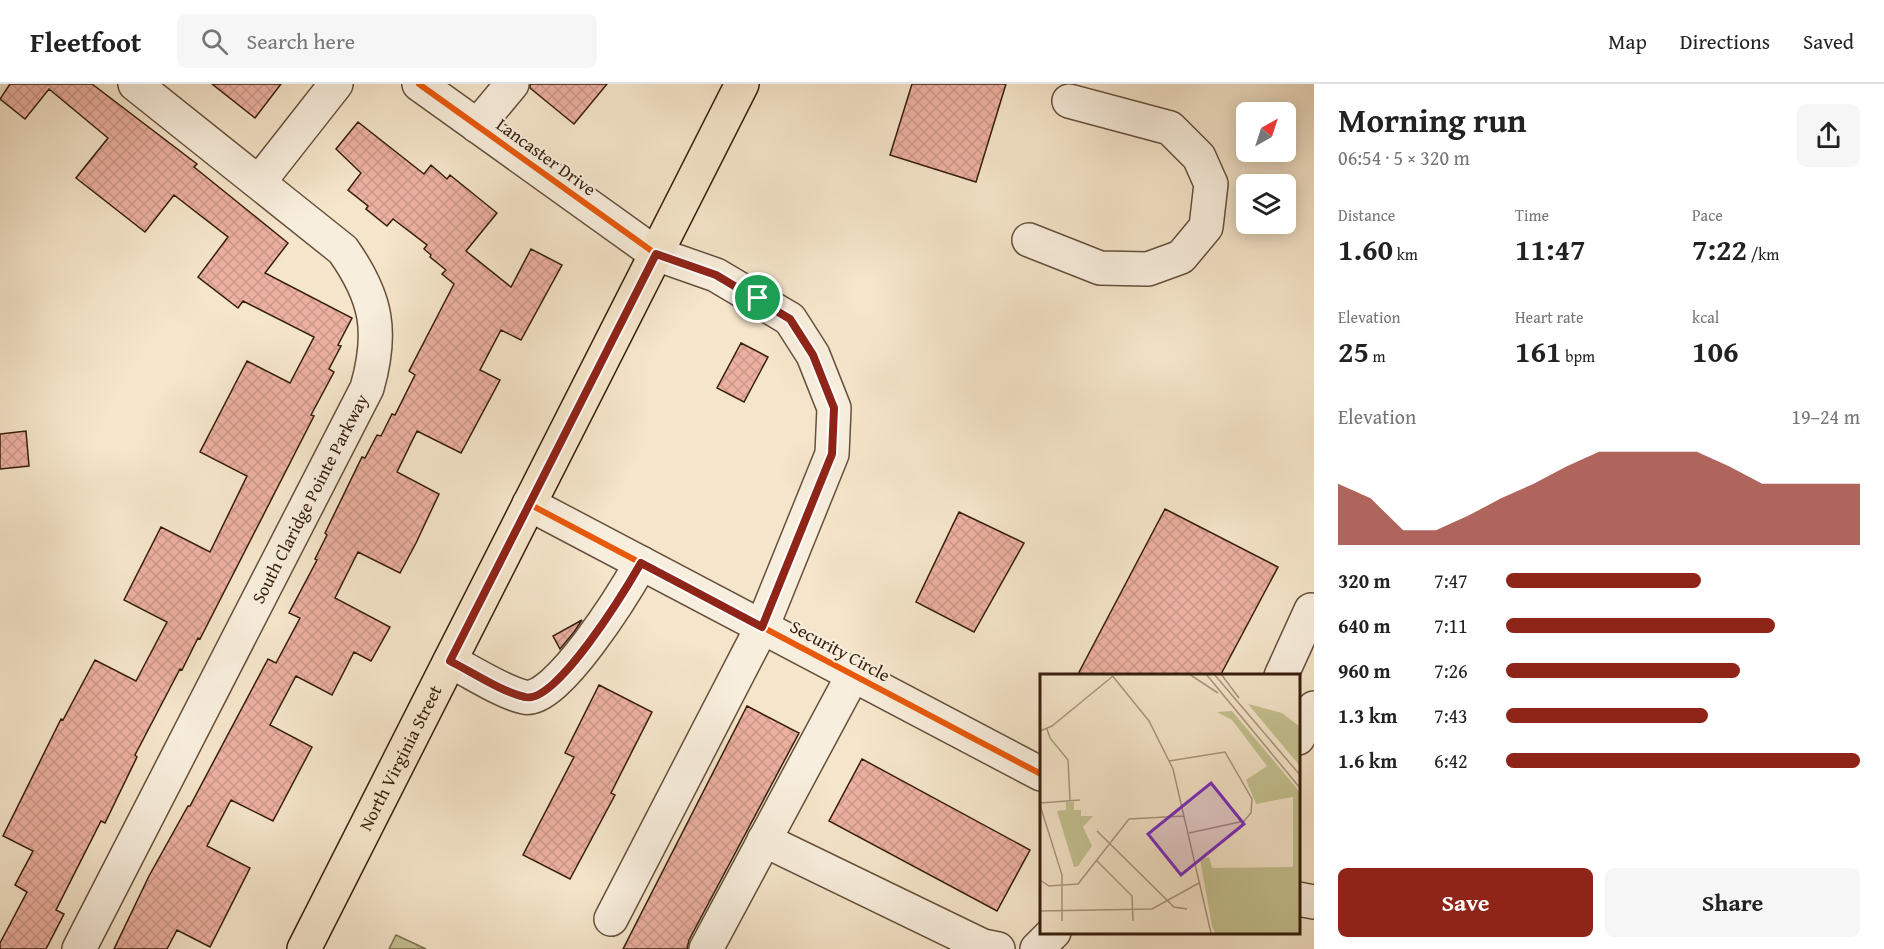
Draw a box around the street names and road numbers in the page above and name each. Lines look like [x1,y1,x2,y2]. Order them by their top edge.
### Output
street label: Lancaster Drive [491,111,602,202]
street label: South Claridge Pointe Parkway [245,389,375,608]
street label: Security Circle [785,613,895,688]
street label: North Virginia Street [352,680,449,835]

